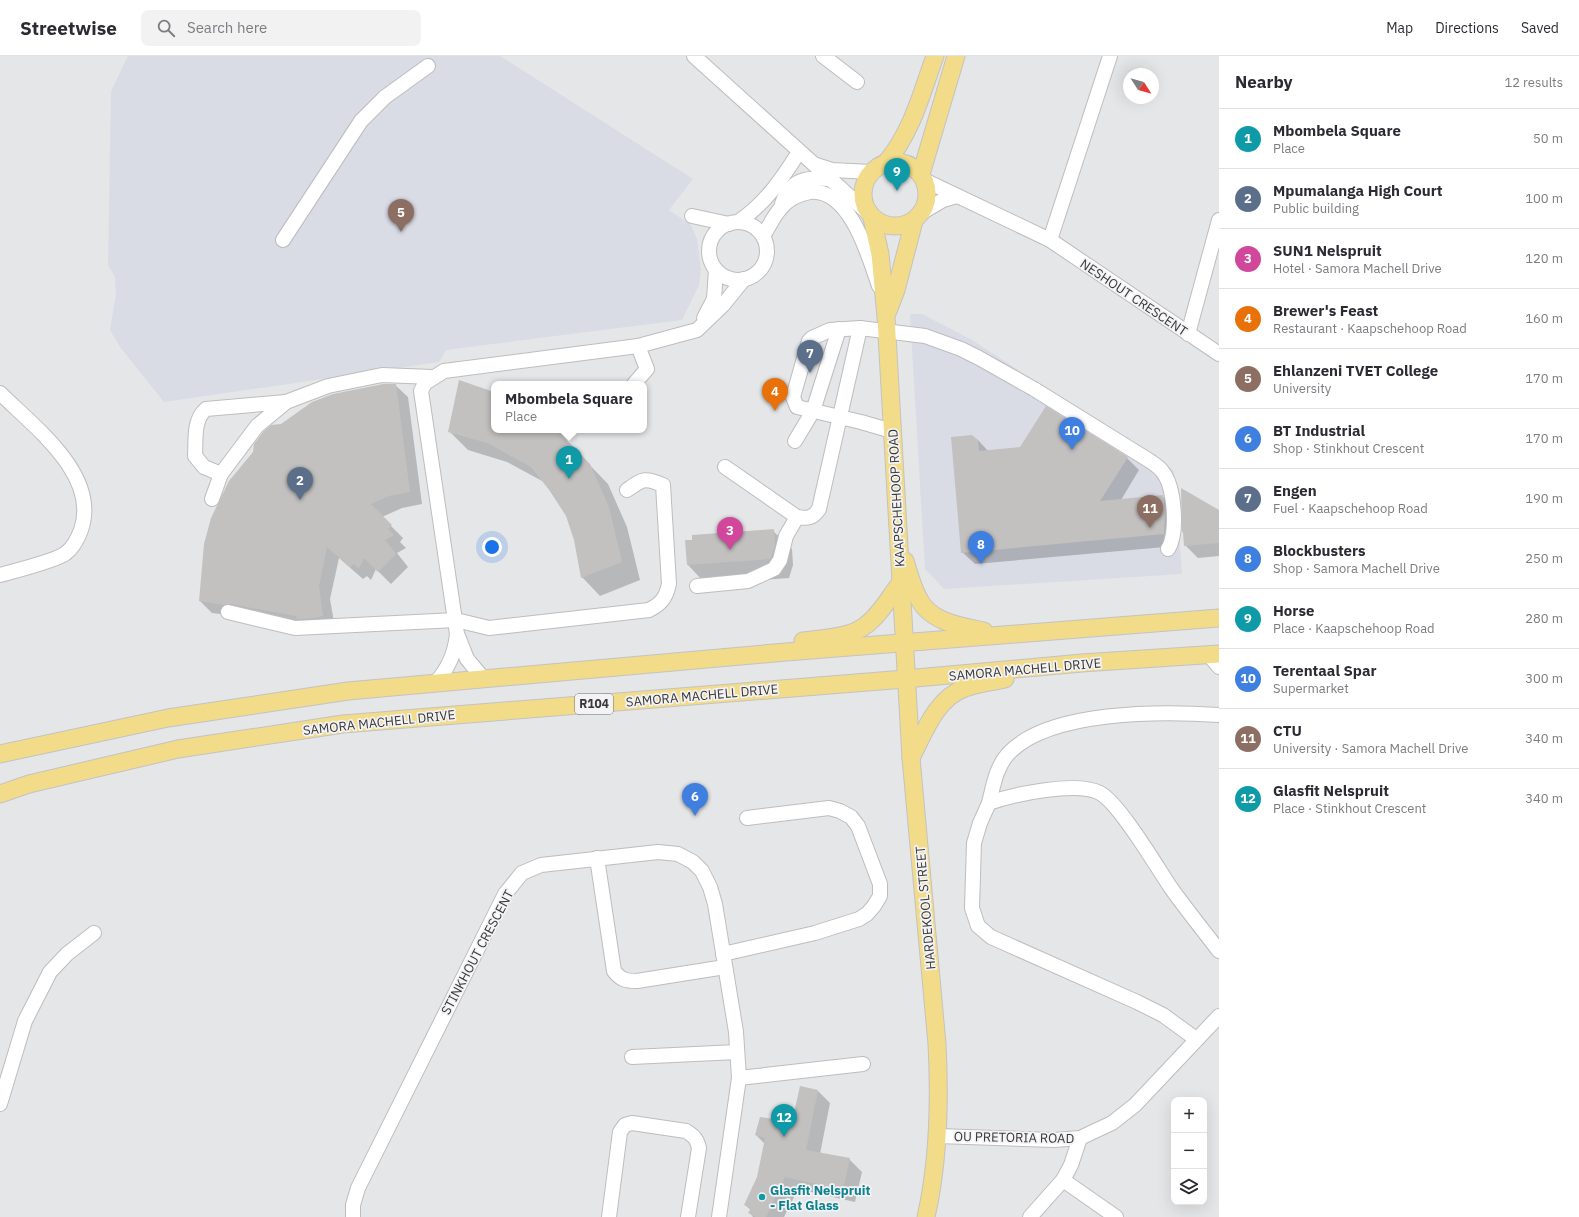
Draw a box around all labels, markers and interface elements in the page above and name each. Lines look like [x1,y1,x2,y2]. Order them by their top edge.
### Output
search box [141,10,421,46]
text: Streetwise [20,16,117,40]
icon: search [155,17,177,39]
text: Search here [187,18,267,37]
text: Map [1386,19,1413,37]
text: Directions [1435,19,1499,37]
text: Saved [1521,19,1559,37]
north arrow [1123,68,1159,104]
text: Nearby [1235,71,1293,93]
text: 12 results [1504,74,1563,91]
text: Mbombela Square [1273,121,1401,140]
text: 1 [1244,130,1252,147]
text: 50 m [1533,130,1563,147]
text: Place [1273,140,1305,157]
pin: 9 [884,158,910,191]
text: Mpumalanga High Court [1273,181,1443,200]
text: 2 [1244,190,1252,207]
text: 100 m [1525,190,1563,207]
pin: 5 [388,199,414,232]
text: Public building [1273,200,1359,217]
text: SUN1 Nelspruit [1273,241,1382,260]
text: 3 [1244,250,1252,267]
text: 120 m [1525,250,1563,267]
street label: NESHOUT CRESCENT [1077,255,1191,340]
text: Hotel · Samora Machell Drive [1273,260,1442,277]
text: Brewer's Feast [1273,301,1378,320]
text: 4 [1244,310,1252,327]
text: 160 m [1525,310,1563,327]
text: Restaurant · Kaapschehoop Road [1273,320,1467,337]
pin: 7 [797,340,823,373]
text: Ehlanzeni TVET College [1273,361,1438,380]
text: 5 [1244,370,1252,387]
text: 170 m [1525,370,1563,387]
pin: 4 [762,378,788,411]
text: University [1273,380,1331,397]
popup [491,381,647,433]
text: Mbombela Square [505,389,633,408]
text: Place [505,408,537,425]
pin: 10 [1059,417,1085,450]
text: BT Industrial [1273,421,1365,440]
street label: KAAPSCHEHOOP ROAD [884,429,909,567]
text: 6 [1244,430,1252,447]
text: 170 m [1525,430,1563,447]
text: Shop · Stinkhout Crescent [1273,440,1424,457]
pin: 1 [556,446,582,479]
pin: 2 [287,467,313,500]
text: Engen [1273,481,1317,500]
text: 7 [1244,490,1252,507]
text: 190 m [1525,490,1563,507]
pin: 11 [1137,495,1163,528]
text: Fuel · Kaapschehoop Road [1273,500,1428,517]
pin: 3 [717,517,743,550]
pin: 8 [968,531,994,564]
your location [482,537,502,557]
text: Blockbusters [1273,541,1366,560]
text: 8 [1244,550,1252,567]
text: 250 m [1525,550,1563,567]
text: Shop · Samora Machell Drive [1273,560,1440,577]
text: Horse [1273,601,1314,620]
text: 9 [1244,610,1252,627]
text: 280 m [1525,610,1563,627]
text: Place · Kaapschehoop Road [1273,620,1435,637]
street label: SAMORA MACHELL DRIVE [948,654,1102,685]
text: Terentaal Spar [1273,661,1377,680]
text: 10 [1240,670,1256,687]
text: 300 m [1525,670,1563,687]
street label: SAMORA MACHELL DRIVE [625,680,779,711]
text: Supermarket [1273,680,1349,697]
road number: R104 [575,694,613,714]
street label: SAMORA MACHELL DRIVE [302,706,456,739]
text: CTU [1273,721,1302,740]
text: 11 [1240,730,1256,747]
text: 340 m [1525,730,1563,747]
text: University · Samora Machell Drive [1273,740,1468,757]
text: Glasfit Nelspruit [1273,781,1389,800]
pin: 6 [682,783,708,816]
text: 12 [1240,790,1256,807]
text: 340 m [1525,790,1563,807]
text: Place · Stinkhout Crescent [1273,800,1426,817]
street label: HARDEKOOL STREET [912,845,939,970]
street label: STINKHOUT CRESCENT [437,886,518,1018]
map controls [1171,1097,1207,1205]
button: + [1171,1097,1207,1133]
pin: 12 [771,1104,797,1137]
street label: OU PRETORIA ROAD [954,1128,1074,1147]
button: − [1171,1133,1207,1169]
button: layers [1171,1169,1207,1205]
place label: Glasfit Nelspruit - Flat Glass [770,1182,870,1214]
marker: Glasfit Nelspruit - Flat Glass [757,1192,767,1202]

